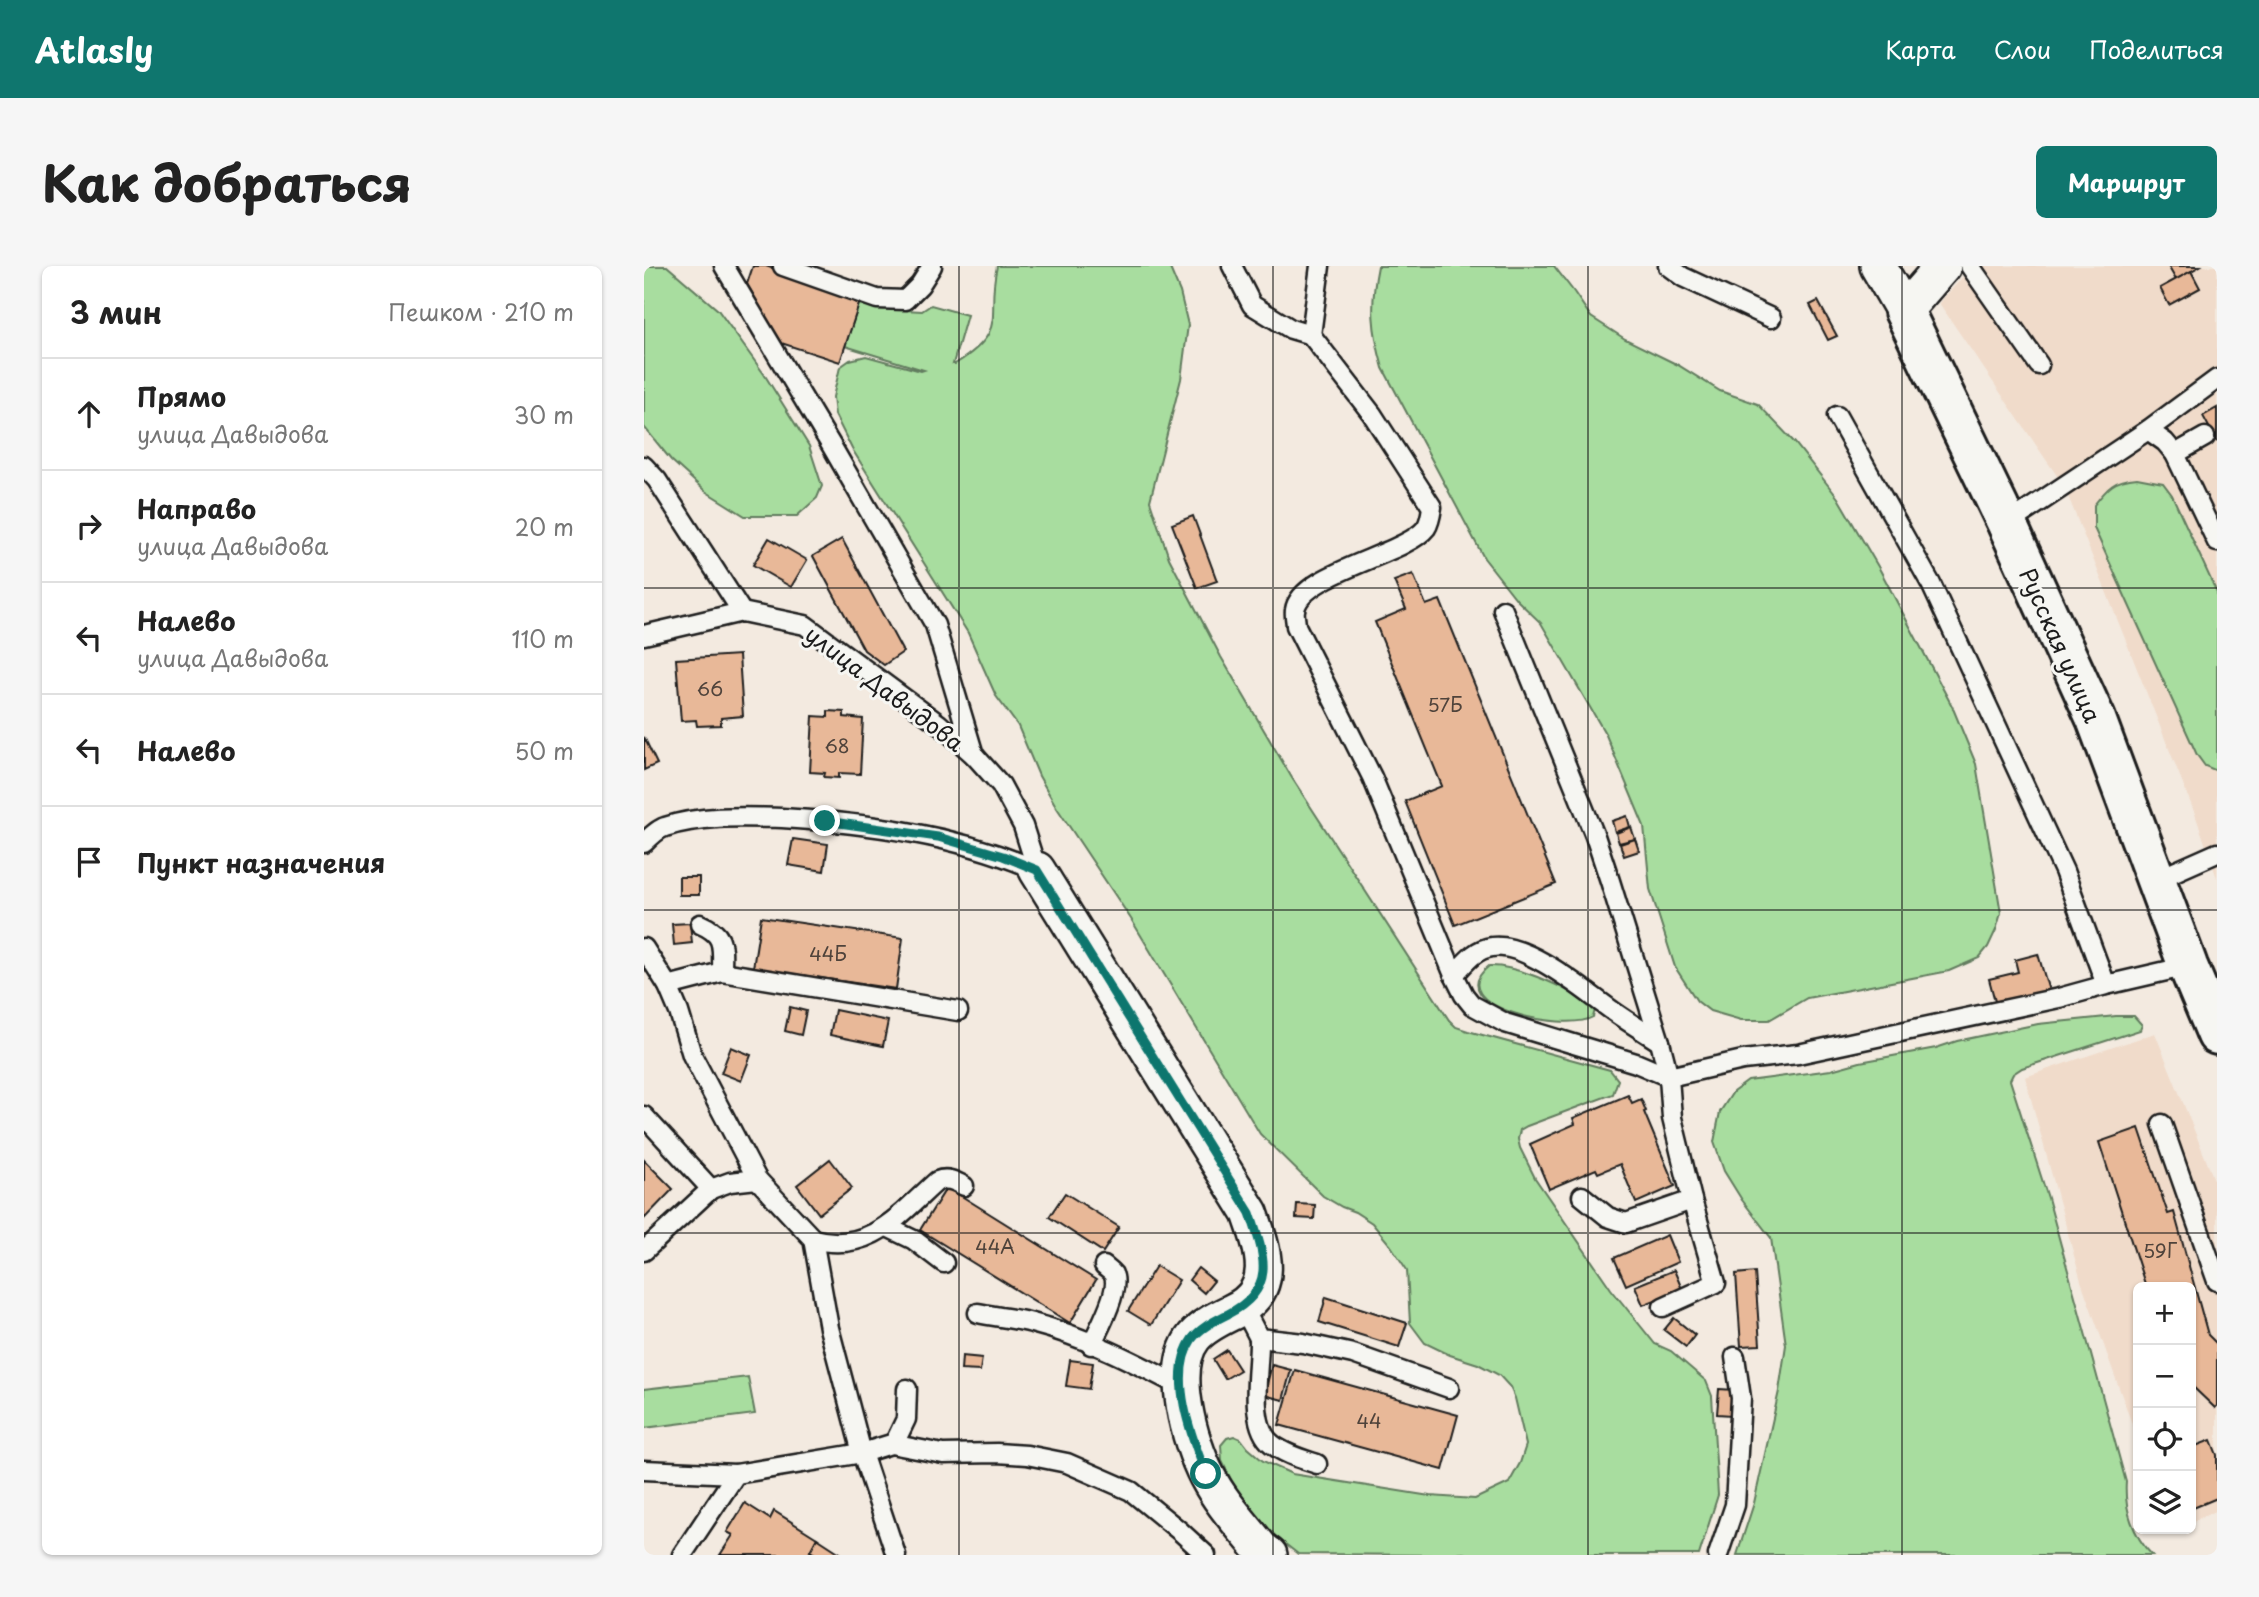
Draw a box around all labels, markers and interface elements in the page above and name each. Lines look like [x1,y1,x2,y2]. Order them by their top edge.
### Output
text: Atlasly [35,24,153,74]
text: Карта [1885,31,1956,67]
text: Слои [1994,31,2051,67]
text: Поделиться [2089,31,2224,67]
text: Как добраться [42,145,412,219]
button: Маршрут [2036,146,2217,218]
text: 3 мин [70,289,162,334]
text: Пешком · 210 m [388,294,574,329]
text: Прямо [137,377,226,416]
icon: ahead [70,395,108,433]
text: 30 m [513,397,574,432]
text: улица Давыдова [137,416,328,451]
text: Направо [137,489,256,528]
icon: right [70,507,108,545]
text: 20 m [515,509,574,544]
text: улица Давыдова [137,528,328,563]
street label: Русская улица [2011,562,2111,728]
text: Налево [137,601,235,640]
street label: улица Давыдова [798,616,972,760]
icon: left [70,619,108,657]
text: 110 m [512,621,574,656]
text: улица Давыдова [137,640,328,675]
house number: 66 [697,674,723,702]
house number: 57Б [1427,690,1463,718]
icon: left [70,731,108,769]
text: Налево [137,731,235,770]
house number: 68 [825,731,849,759]
text: 50 m [514,733,574,768]
route end [809,805,840,836]
icon: arrive [70,843,108,881]
text: Пункт назначения [137,843,385,882]
house number: 44Б [809,939,847,967]
house number: 44А [975,1232,1015,1260]
house number: 59Г [2143,1236,2178,1264]
map controls [2133,1282,2196,1534]
button: + [2133,1282,2196,1345]
button: − [2133,1345,2196,1408]
house number: 44 [1356,1406,1382,1434]
button: locate [2133,1408,2196,1471]
route start [1190,1458,1221,1489]
button: layers [2133,1471,2196,1534]

